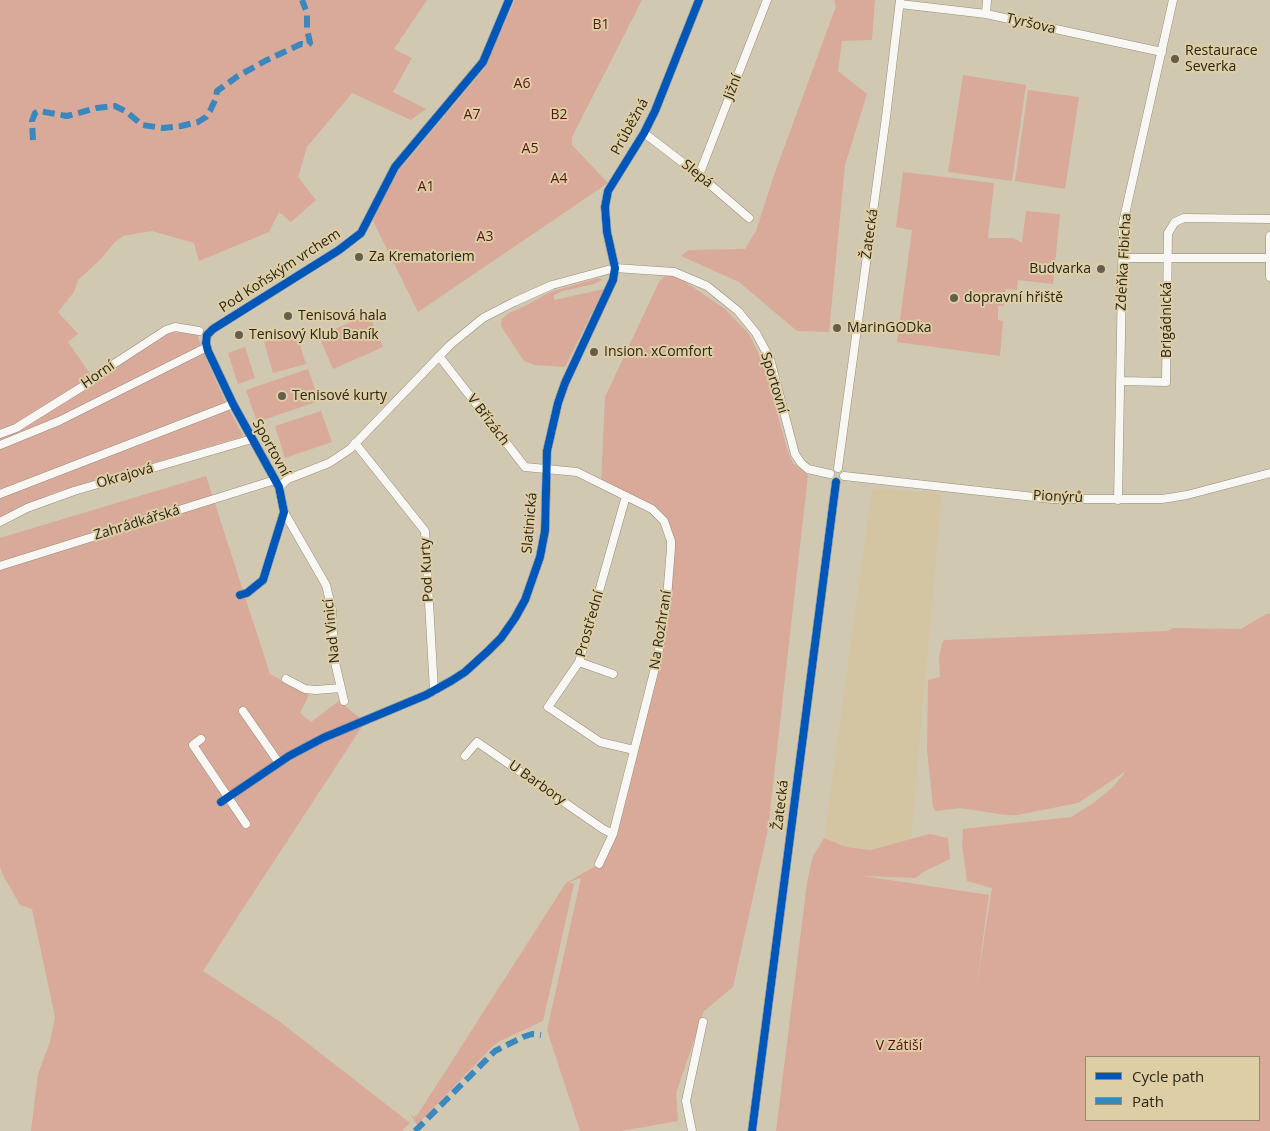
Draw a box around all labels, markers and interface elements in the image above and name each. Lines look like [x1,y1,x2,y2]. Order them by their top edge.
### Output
street label: Tyršova [1005,10,1057,38]
park label: B1 [592,17,610,33]
place label: Restaurace Severka [1185,43,1258,75]
marker: Restaurace Severka [1169,53,1181,65]
street label: Jižní [721,72,745,102]
park label: A6 [514,76,530,92]
street label: Průběžná [608,96,652,158]
park label: A7 [464,107,480,123]
park label: B2 [550,107,568,123]
park label: A5 [522,141,538,157]
street label: Slepá [678,156,716,192]
park label: A4 [551,171,567,187]
park label: A1 [418,179,434,195]
street label: Žatecká [858,208,882,260]
street label: Zdeňka Fibicha [1113,213,1135,311]
street label: Pod Koňským vrchem [216,226,344,316]
park label: A3 [477,229,493,245]
place label: Za Krematoriem [369,249,475,265]
marker: Za Krematoriem [353,251,365,263]
place label: Budvarka [1029,261,1091,277]
marker: Budvarka [1095,263,1107,275]
street label: Brigádnická [1159,282,1175,358]
place label: dopravní hřiště [964,290,1063,306]
marker: dopravní hřiště [948,292,960,304]
place label: Tenisová hala [298,308,387,324]
marker: Tenisová hala [282,310,294,322]
place label: MarinGODka [847,320,932,336]
marker: MarinGODka [831,322,843,334]
place label: Tenisový Klub Baník [249,327,379,343]
marker: Tenisový Klub Baník [233,329,245,341]
place label: Insion. xComfort [604,344,712,360]
marker: Insion. xComfort [588,346,600,358]
street label: Sportovní [757,350,791,416]
street label: Horní [78,358,118,392]
place label: Tenisové kurty [292,388,387,404]
marker: Tenisové kurty [276,390,288,402]
street label: V Břízách [463,391,513,449]
street label: Sportovní [248,416,294,480]
street label: Okrajová [95,460,155,492]
street label: Pionýrů [1032,487,1084,507]
street label: Slatinická [519,492,541,554]
street label: Zahrádkářská [92,502,182,544]
street label: Pod Kurty [417,538,437,602]
street label: Prostřední [572,589,608,659]
street label: Na Rozhraní [646,589,676,671]
street label: Nad Vinicí [320,598,344,664]
street label: U Barbory [505,757,569,809]
street label: Žatecká [770,779,792,831]
park label: V Zátiší [876,1038,922,1054]
legend [1085,1056,1260,1121]
text: Cycle path [1132,1066,1204,1086]
text: Path [1132,1091,1164,1111]

